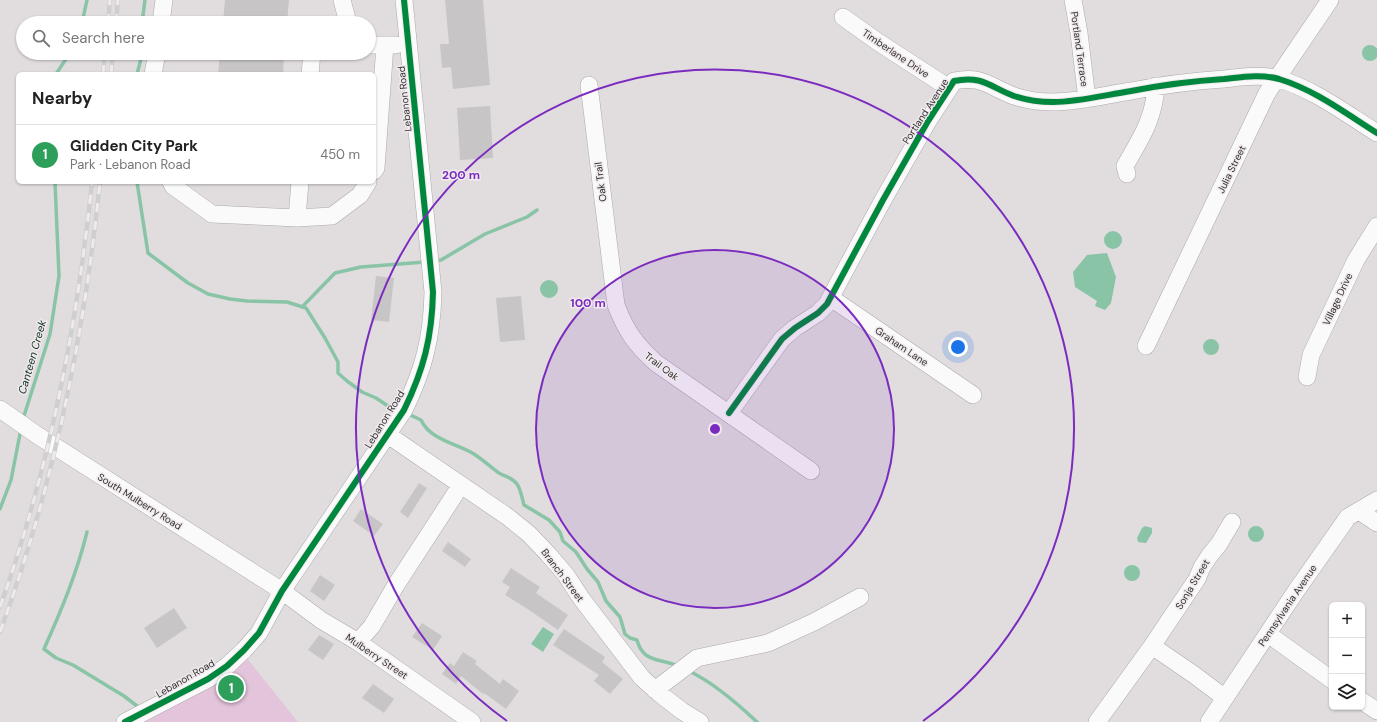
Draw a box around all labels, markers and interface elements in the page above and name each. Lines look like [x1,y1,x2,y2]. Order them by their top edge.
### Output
street label: Portland Terrace [1068,11,1091,88]
search box [16,16,376,60]
street label: Timberlane Drive [860,26,932,81]
icon: search [30,27,52,49]
text: Search here [62,28,145,48]
street label: Lebanon Road [395,66,414,132]
street label: Portland Avenue [899,76,952,146]
text: Nearby [32,87,92,109]
text: Glidden City Park [70,136,198,156]
street label: Julia Street [1214,143,1249,195]
text: 1 [43,146,47,163]
text: 450 m [320,146,360,163]
text: Park · Lebanon Road [70,156,191,173]
street label: Oak Trail [592,161,609,202]
text: 200 m [442,167,480,183]
street label: Village Drive [1320,271,1355,328]
text: 100 m [570,295,606,311]
water label: Canteen Creek [15,318,49,396]
street label: Graham Lane [873,324,931,369]
your location [948,337,968,357]
street label: Trail Oak [642,349,681,384]
street label: Lebanon Road [361,388,407,451]
centre of rings [708,422,722,436]
street label: South Mulberry Road [95,470,184,533]
street label: Branch Street [538,546,587,605]
street label: Sonja Street [1172,557,1213,612]
street label: Pennsylvania Avenue [1255,562,1320,649]
map controls [1329,602,1365,710]
button: + [1329,602,1365,638]
street label: Mulberry Street [343,631,410,682]
button: − [1329,638,1365,674]
street label: Lebanon Road [154,656,217,701]
pin: 1 [218,673,244,703]
button: layers [1329,674,1365,710]

